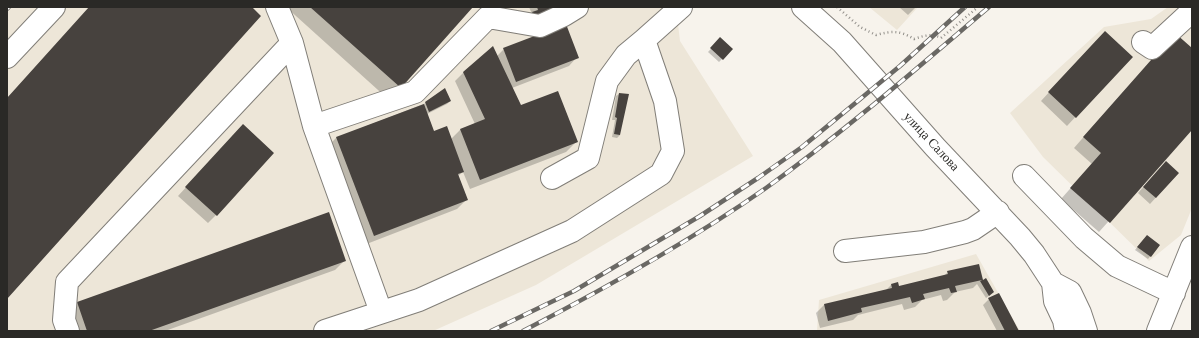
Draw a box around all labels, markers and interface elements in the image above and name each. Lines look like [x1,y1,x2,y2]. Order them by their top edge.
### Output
street label: улица Салова [900,109,962,175]

